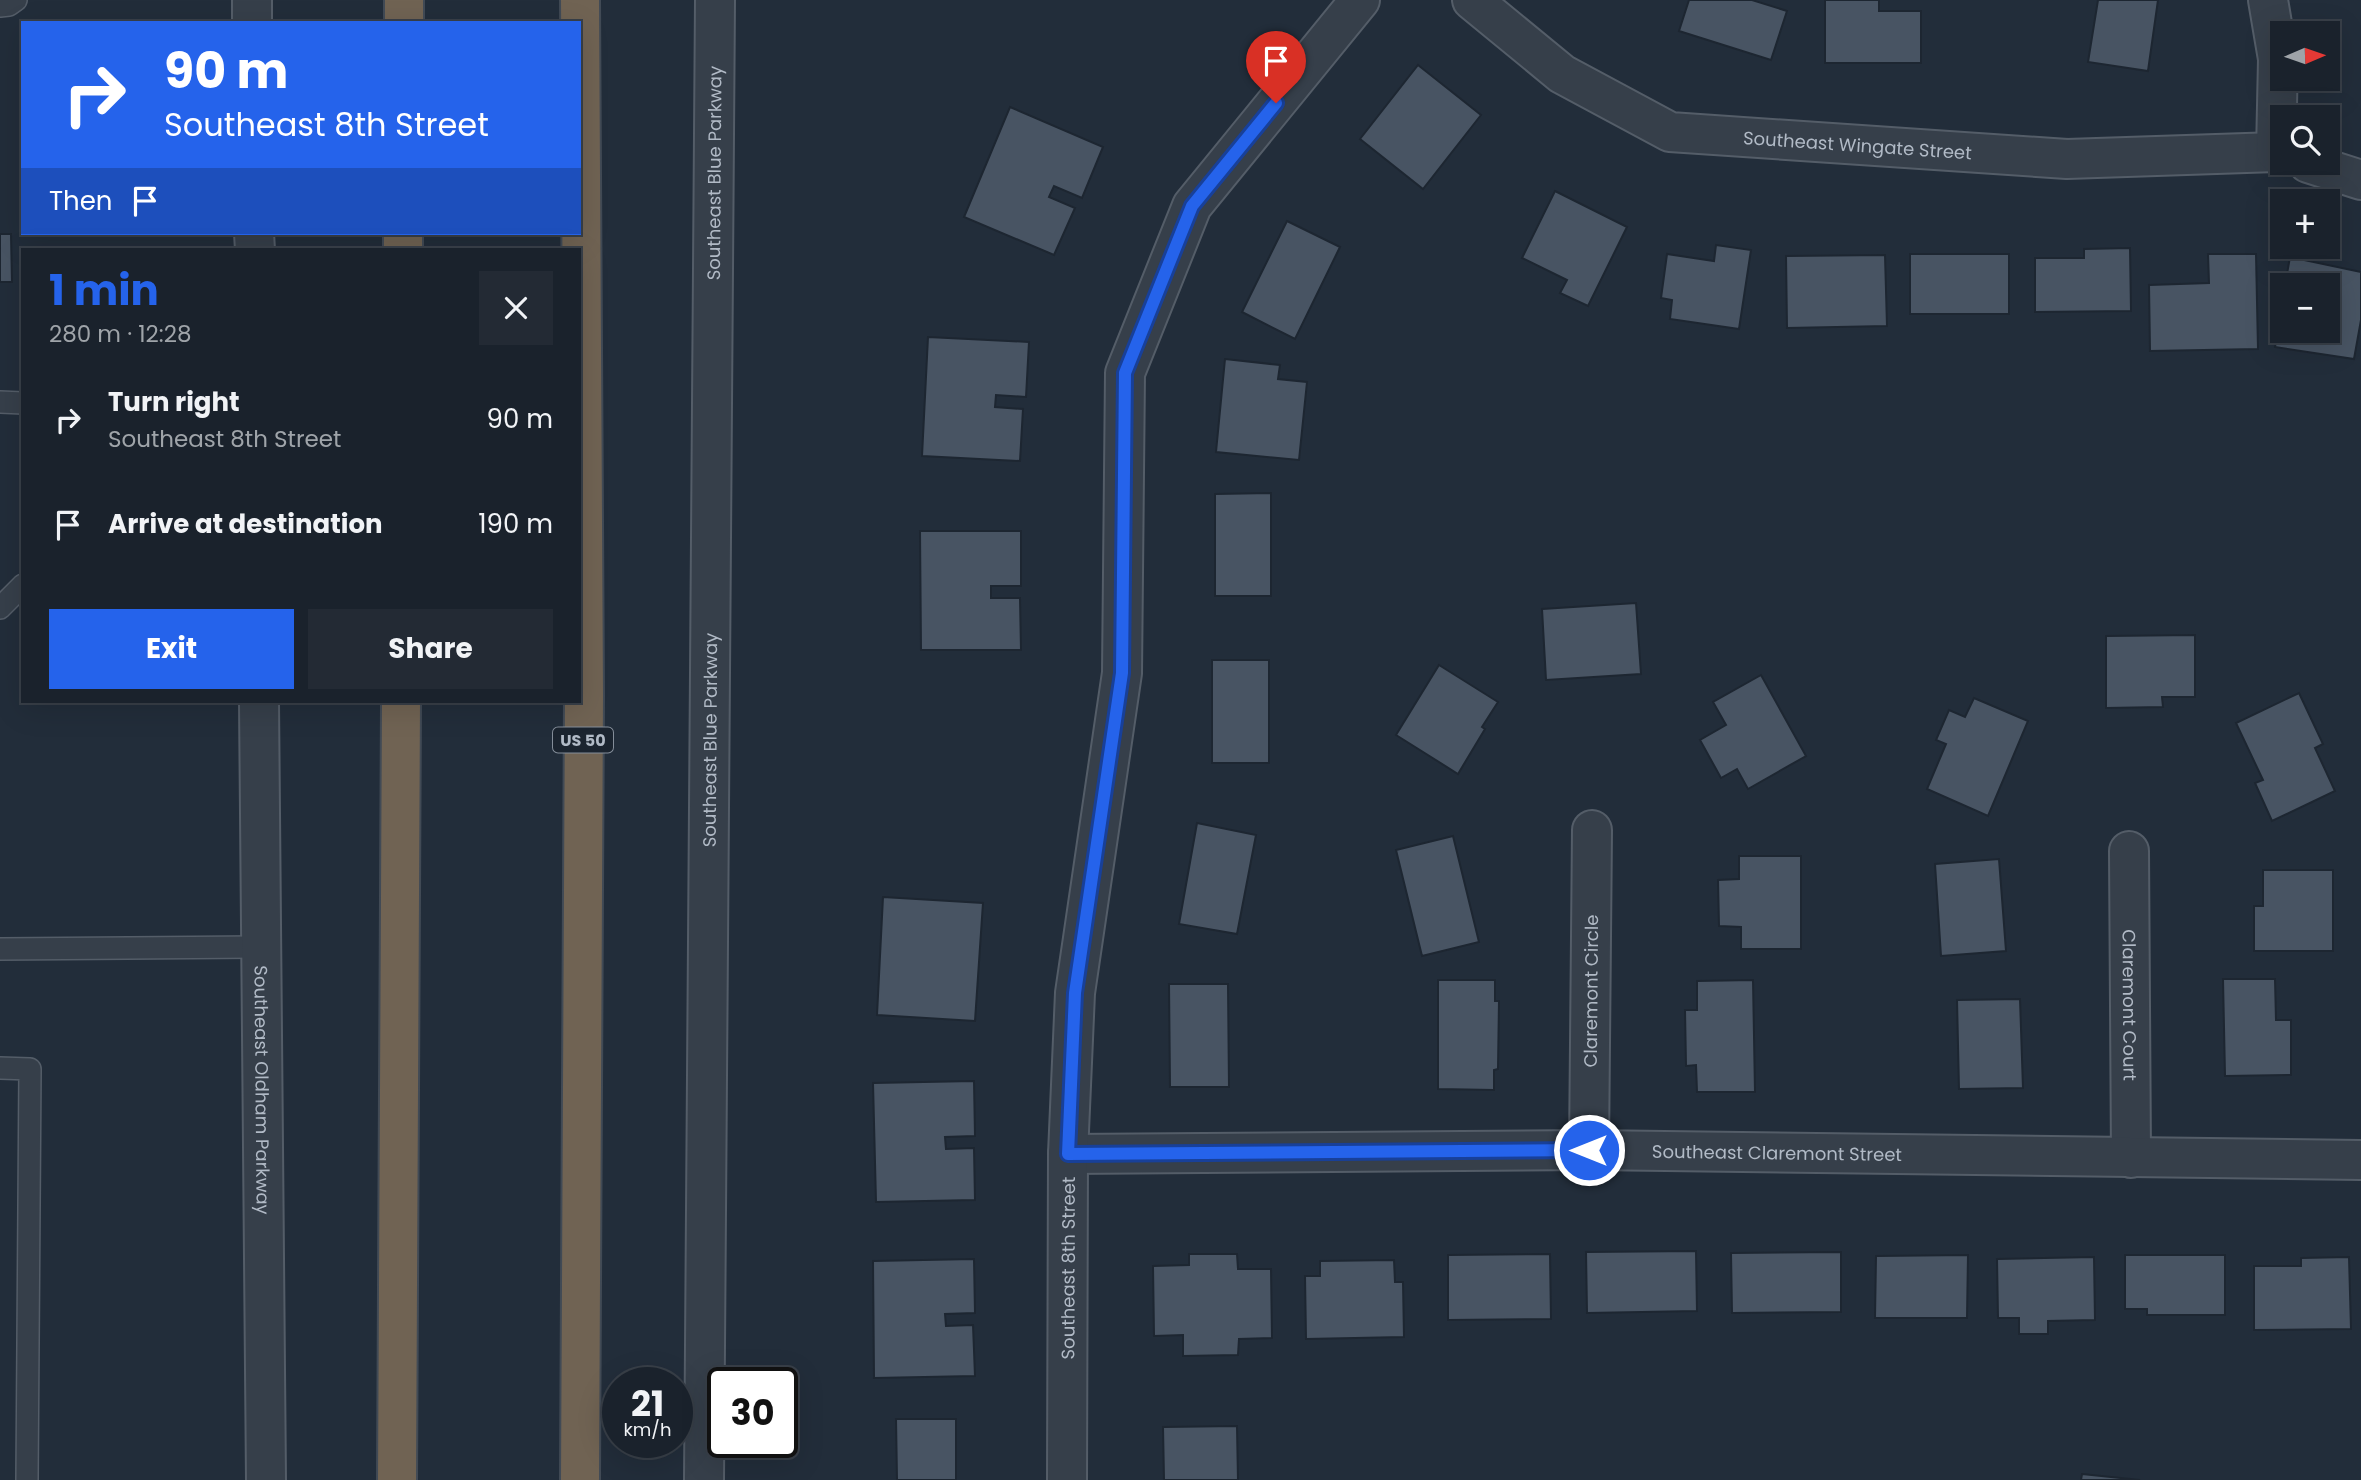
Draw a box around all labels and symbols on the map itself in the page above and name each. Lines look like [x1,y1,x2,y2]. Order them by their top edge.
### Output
north arrow [2270,21,2340,91]
pin [1246,31,1306,103]
street label: Southeast Blue Parkway [700,66,727,280]
street label: Southeast Wingate Street [1742,125,1973,165]
street label: Southeast Blue Parkway [696,633,723,847]
road number: US 50 [553,727,613,752]
street label: Claremont Circle [1577,914,1604,1068]
street label: Claremont Court [2117,929,2143,1081]
street label: Southeast Oldham Parkway [249,965,276,1215]
position arrow [1552,1113,1626,1187]
street label: Southeast Claremont Street [1652,1138,1902,1167]
street label: Southeast 8th Street [1055,1177,1080,1359]
speed limit sign: 30 [707,1367,798,1458]

